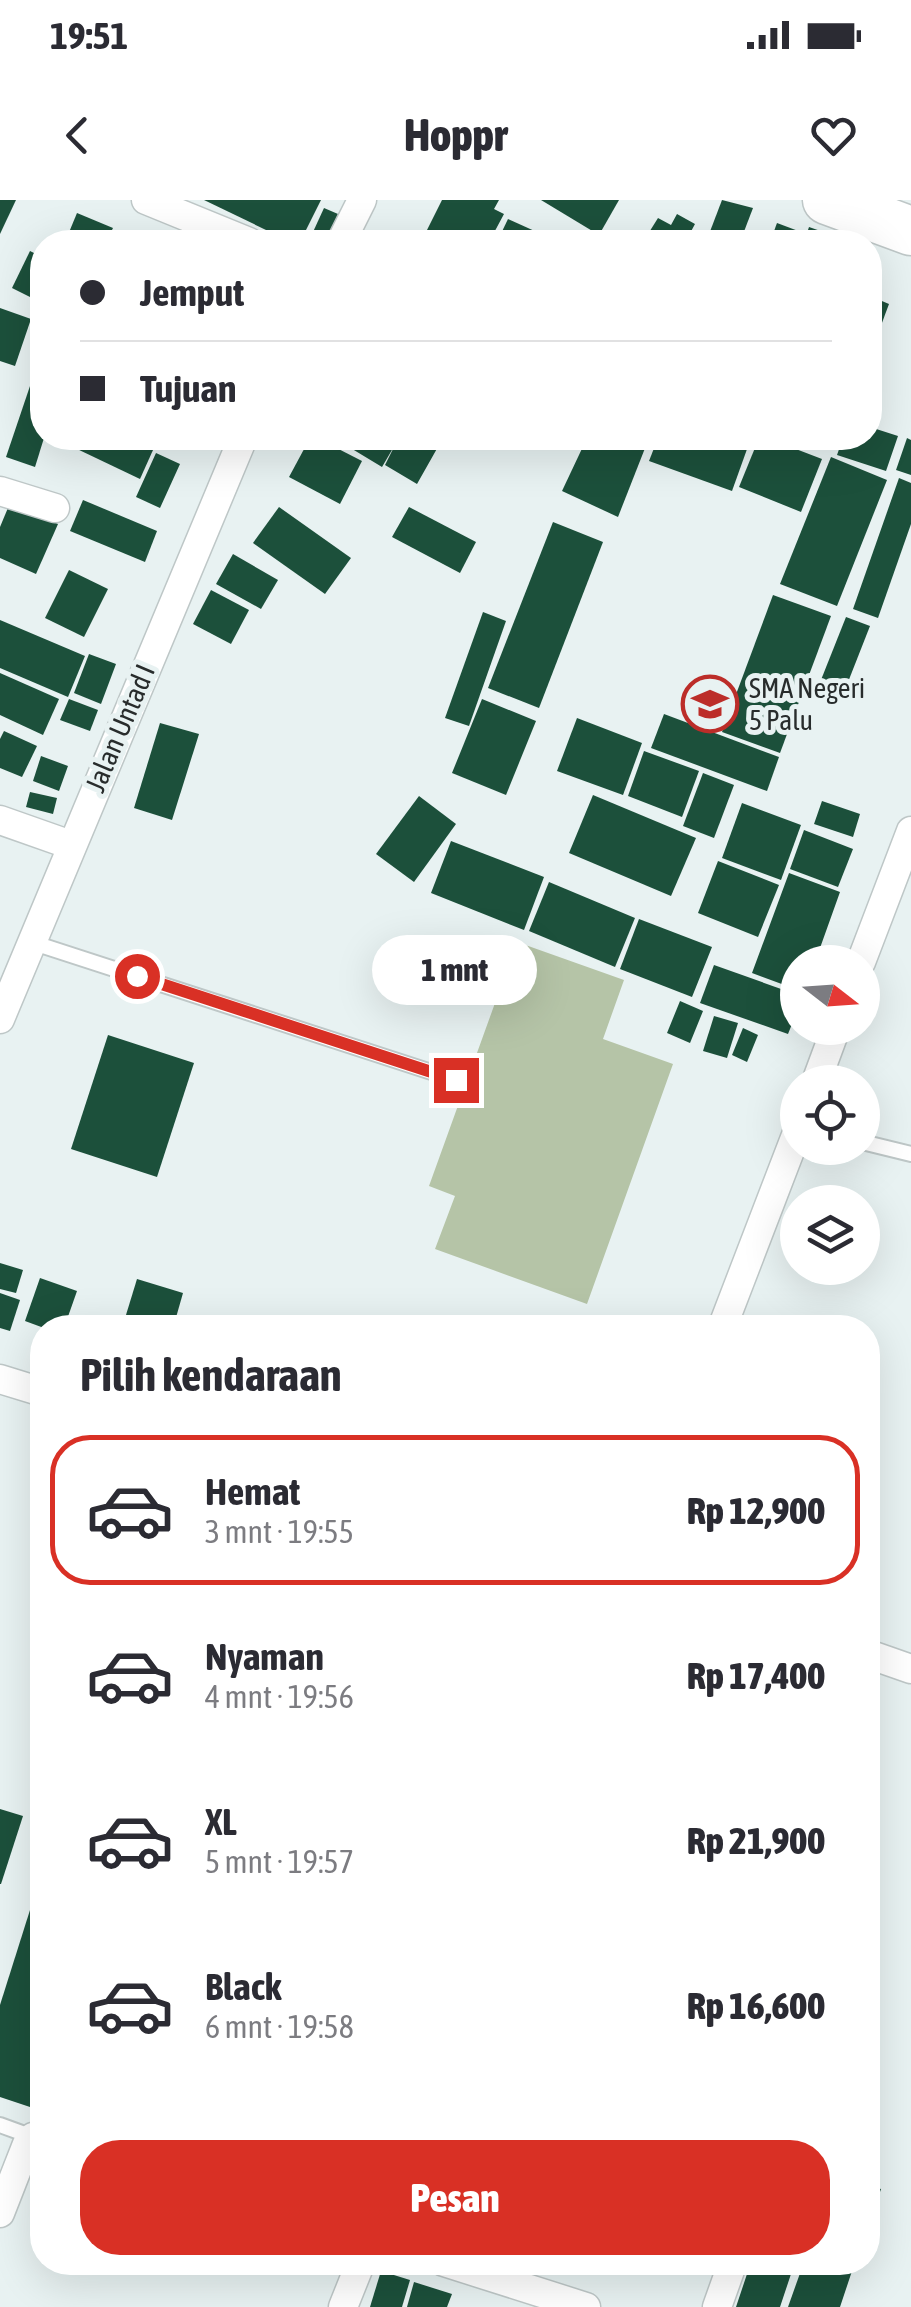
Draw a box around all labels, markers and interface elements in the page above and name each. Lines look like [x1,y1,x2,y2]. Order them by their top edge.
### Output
text: 19:51 [50,14,128,57]
icon: back [50,108,105,163]
icon: heart [806,108,861,163]
text: Hoppr [404,109,507,161]
text: Jemput [140,271,244,314]
text: Tujuan [140,367,236,410]
street label: Jalan Untad I [79,659,161,797]
place label: SMA Negeri 5 Palu [749,672,865,736]
school or university icon: SMA Negeri 5 Palu [680,674,740,734]
callout: 1 mnt [374,935,538,1005]
north arrow [780,945,880,1045]
map controls [780,945,880,1285]
text: 1 mnt [421,951,488,988]
route start [115,954,160,999]
route end [434,1058,479,1103]
button: locate [780,1065,880,1165]
button: layers [780,1185,880,1285]
text: Pilih kendaraan [80,1349,342,1401]
icon: car [85,1465,175,1555]
text: Hemat [205,1470,300,1513]
text: Rp 12,900 [687,1489,825,1532]
text: 3 mnt · 19:55 [205,1513,354,1550]
icon: car [85,1630,175,1720]
text: Nyaman [205,1635,324,1678]
text: Rp 17,400 [687,1654,825,1697]
text: 4 mnt · 19:56 [205,1678,354,1715]
icon: car [85,1795,175,1885]
text: XL [205,1800,237,1843]
text: Rp 21,900 [687,1819,825,1862]
text: 5 mnt · 19:57 [205,1843,354,1880]
icon: car [85,1960,175,2050]
text: Black [205,1965,282,2008]
text: Rp 16,600 [687,1984,825,2027]
text: 6 mnt · 19:58 [205,2008,354,2045]
button: Pesan [80,2140,830,2255]

